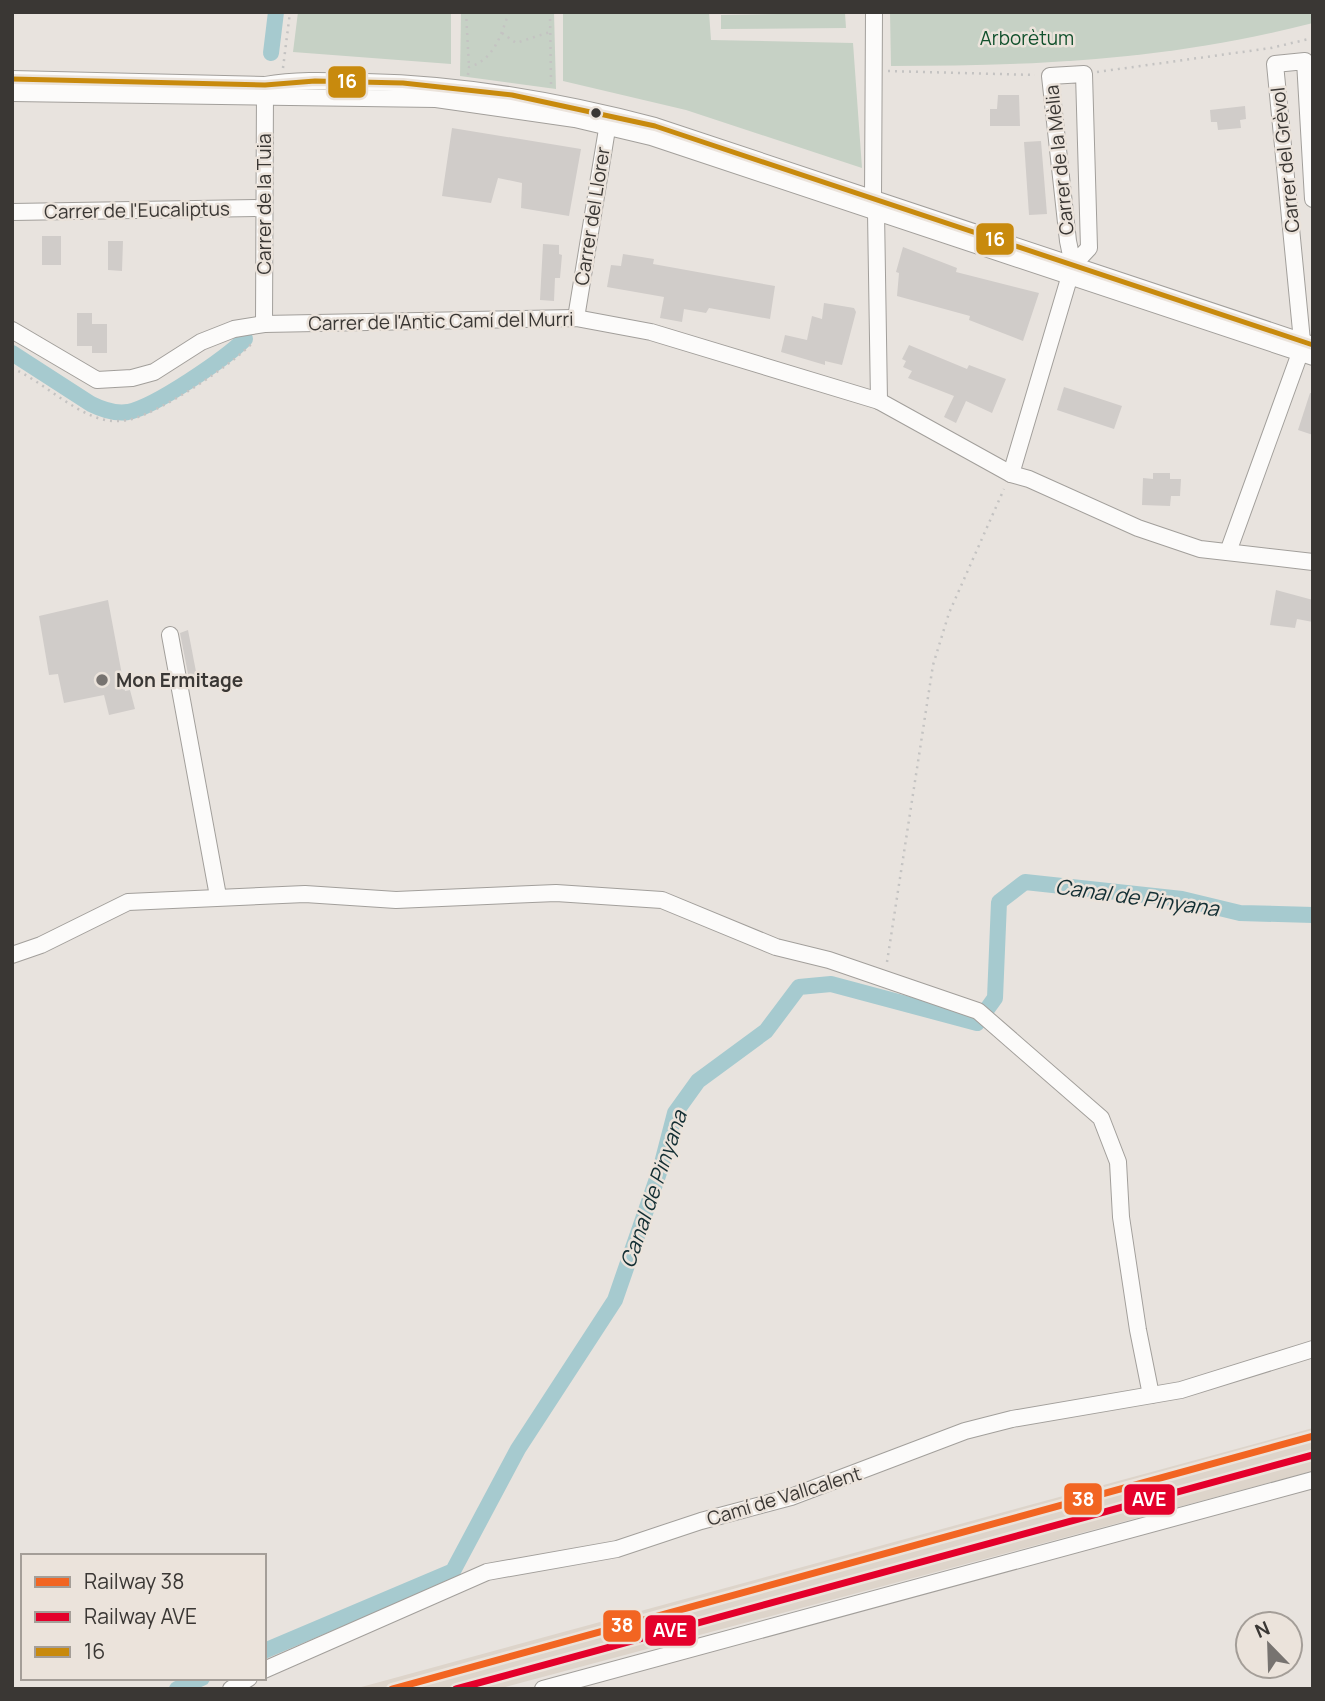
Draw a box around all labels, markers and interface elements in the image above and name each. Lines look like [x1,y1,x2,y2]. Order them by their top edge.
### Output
park label: Arborètum [980,25,1074,51]
line badge: 16 [327,65,367,99]
text: 16 [337,68,357,94]
street label: Carrer de la Mèlia [1038,84,1080,236]
street label: Carrer del Grèvol [1264,86,1306,234]
unlabelled marker [589,106,603,120]
street label: Carrer de la Tuia [251,133,277,275]
street label: Carrer del Llorer [568,145,616,287]
street label: Carrer de l'Eucaliptus [44,195,230,225]
line badge: 16 [975,222,1015,256]
text: 16 [985,226,1005,252]
street label: Carrer de l'Antic Camí del Murri [308,306,574,336]
place label: Mon Ermitage [116,667,243,693]
marker: Mon Ermitage [94,672,110,688]
water label: Canal de Pinyana [1053,872,1222,923]
water label: Canal de Pinyana [613,1105,694,1272]
street label: Camí de Vallcalent [704,1460,864,1532]
line badge: 38 [1063,1482,1103,1516]
line badge: AVE [1123,1483,1176,1516]
text: 38 [1072,1486,1094,1512]
text: AVE [1132,1486,1166,1512]
legend [21,1554,266,1680]
text: Railway 38 [84,1567,184,1595]
text: Railway AVE [84,1602,197,1630]
line badge: 38 [602,1609,642,1643]
north arrow [1234,1610,1304,1680]
text: 38 [611,1612,633,1638]
line badge: AVE [644,1614,697,1647]
text: N [1251,1615,1274,1644]
text: AVE [653,1617,687,1643]
text: 16 [84,1637,105,1665]

